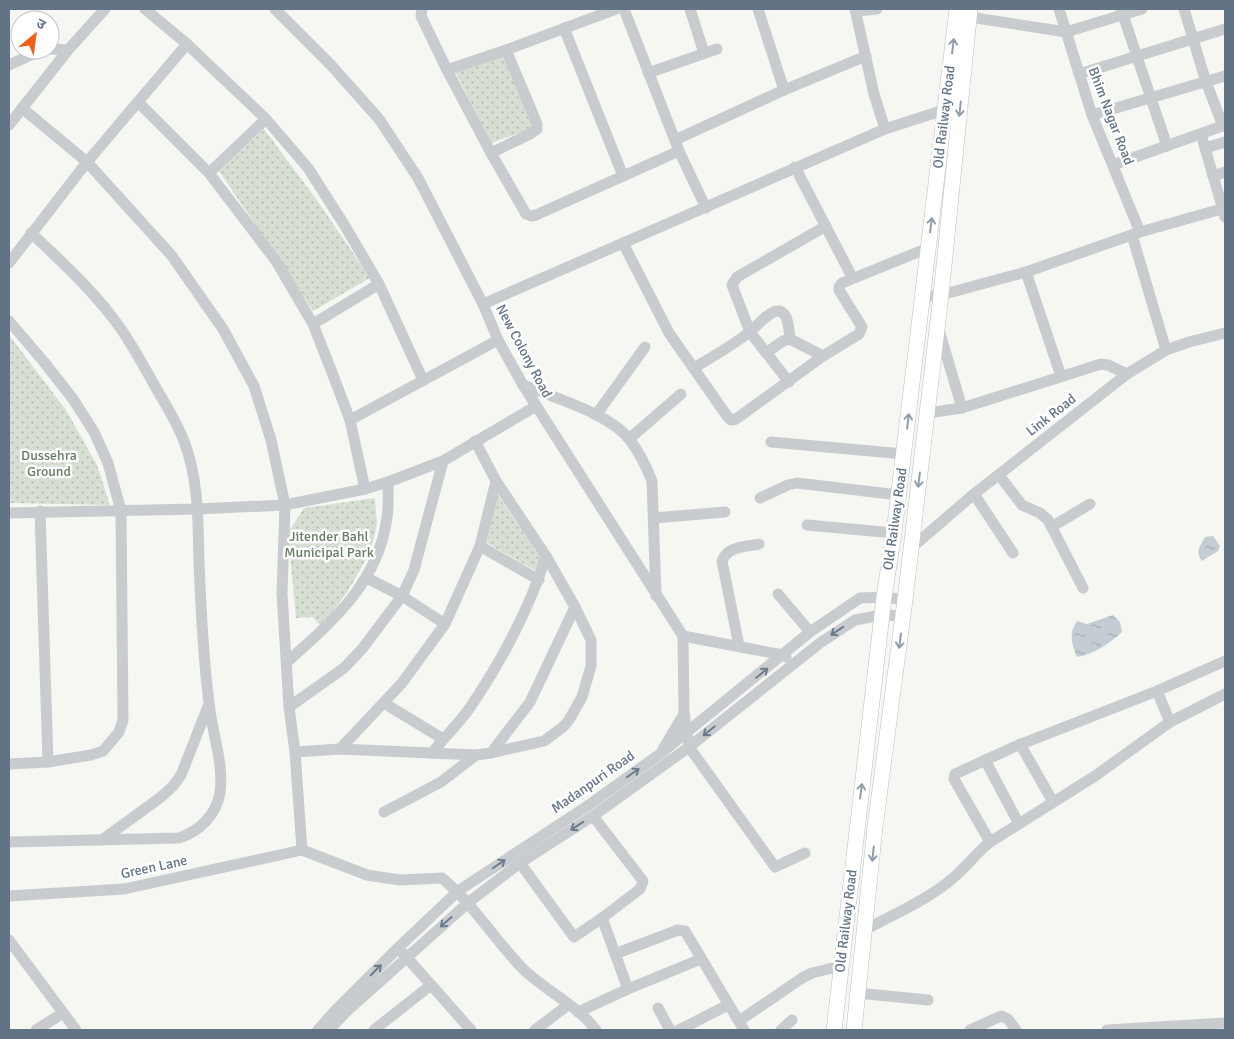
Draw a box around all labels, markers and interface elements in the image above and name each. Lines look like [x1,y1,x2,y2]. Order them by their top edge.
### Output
north arrow [10,10,60,60]
text: उ [33,15,49,34]
one-way arrow [948,39,958,55]
street label: Old Railway Road [929,65,959,169]
street label: Bhim Nagar Road [1085,65,1137,167]
one-way arrow [955,101,965,117]
one-way arrow [926,217,936,233]
street label: New Colony Road [492,301,556,401]
street label: Link Road [1023,390,1079,440]
one-way arrow [903,413,913,429]
park label: Dussehra Ground [21,447,77,480]
street label: Old Railway Road [879,467,911,571]
one-way arrow [914,471,924,487]
park label: Jitender Bahl Municipal Park [284,528,374,561]
one-way arrow [831,627,845,637]
one-way arrow [895,633,905,649]
one-way arrow [755,668,768,679]
one-way arrow [703,725,716,736]
street label: Madanpuri Road [548,747,638,817]
one-way arrow [626,768,640,778]
one-way arrow [856,783,866,799]
one-way arrow [571,821,585,831]
one-way arrow [868,846,878,862]
street label: Green Lane [119,852,189,882]
one-way arrow [492,859,506,869]
street label: Old Railway Road [831,869,861,973]
one-way arrow [440,916,453,928]
one-way arrow [370,964,382,976]

